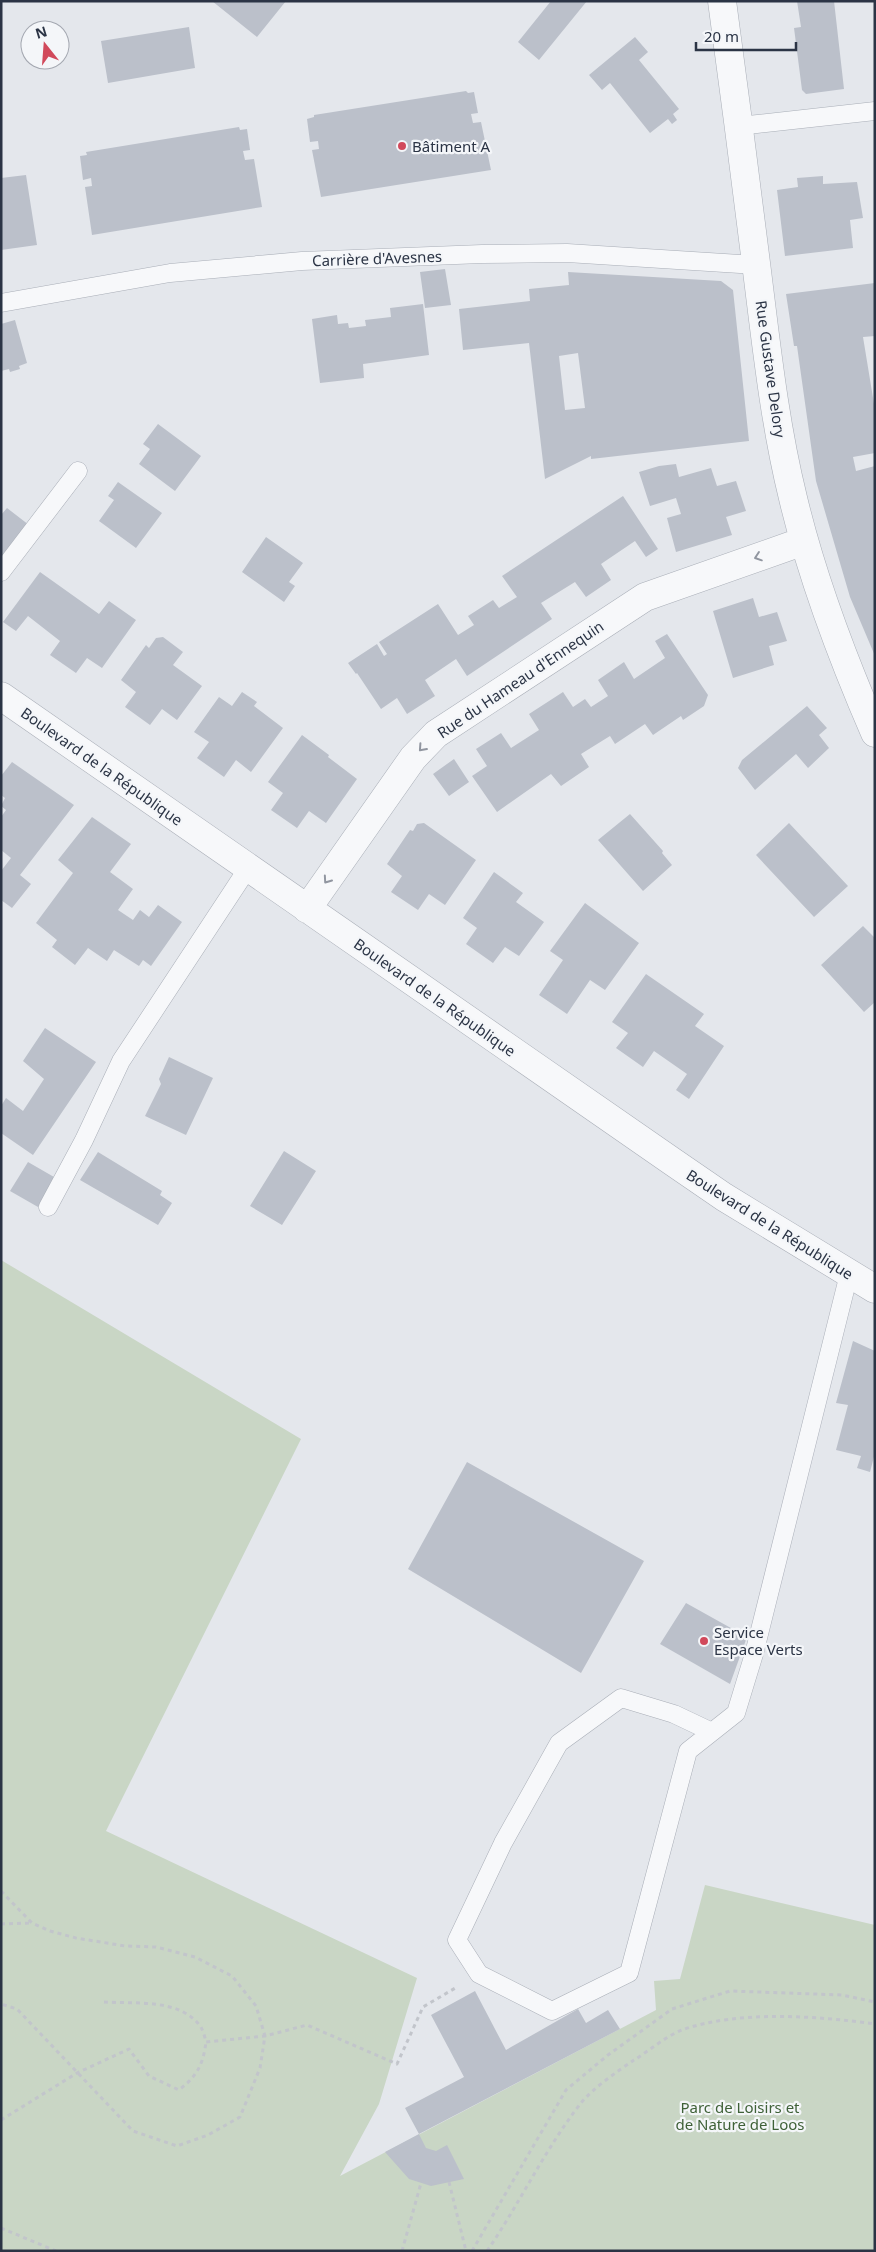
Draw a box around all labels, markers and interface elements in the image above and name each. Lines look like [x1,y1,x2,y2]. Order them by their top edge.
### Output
north arrow [20,20,70,70]
scale bar [696,20,796,52]
text: N [33,21,49,43]
text: 20 m [704,26,739,46]
place label: Bâtiment A [412,136,491,156]
marker: Bâtiment A [396,140,408,152]
street label: Carrière d'Avesnes [312,246,442,270]
street label: Rue Gustave Delory [751,299,791,439]
one-way arrow [754,551,763,561]
street label: Rue du Hameau d'Ennequin [433,616,607,742]
street label: Boulevard de la République [17,702,187,830]
one-way arrow [419,743,428,752]
one-way arrow [324,874,333,884]
street label: Boulevard de la République [350,933,520,1061]
street label: Boulevard de la République [683,1164,857,1284]
place label: Service Espace Verts [714,1622,803,1659]
marker: Service Espace Verts [698,1635,710,1647]
park label: Parc de Loisirs et de Nature de Loos [675,2097,805,2134]

